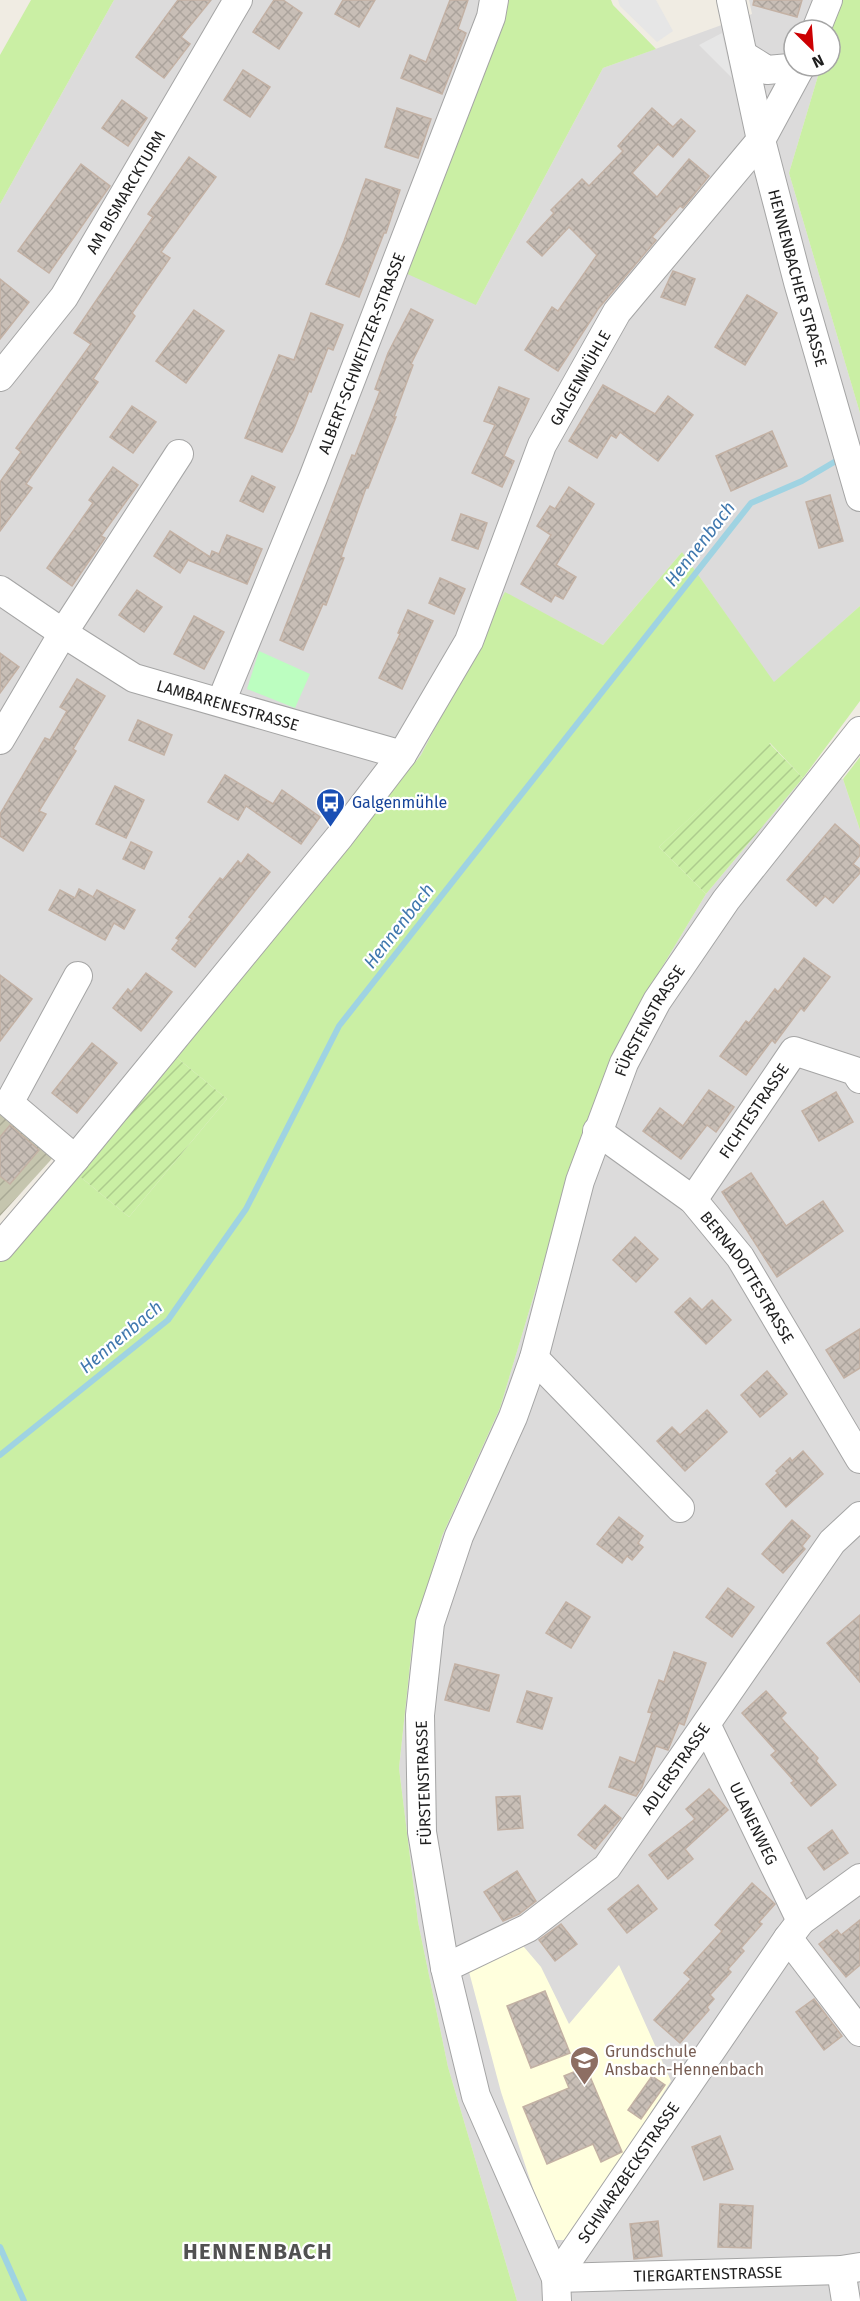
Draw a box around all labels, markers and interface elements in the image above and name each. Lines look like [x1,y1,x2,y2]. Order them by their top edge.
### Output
north arrow [782,18,842,78]
text: N [809,50,827,72]
street label: AM BISMARCKTURM [82,127,169,257]
street label: HENNENBACHER STRASSE [764,187,831,369]
street label: ALBERT-SCHWEITZER-STRASSE [314,250,409,457]
street label: GALGENMÜHLE [546,327,615,429]
water label: Hennenbach [660,497,740,591]
street label: LAMBARENESTRASSE [154,676,301,735]
bus stop icon: Galgenmühle [315,786,347,828]
place label: Galgenmühle [352,793,447,812]
water label: Hennenbach [359,879,439,973]
street label: FÜRSTENSTRASSE [611,962,689,1079]
street label: FICHTESTRASSE [715,1060,793,1162]
street label: BERNADOTTESTRASSE [696,1208,798,1347]
water label: Hennenbach [75,1296,167,1378]
street label: ADLERSTRASSE [638,1719,714,1818]
street label: FÜRSTENSTRASSE [412,1720,435,1846]
street label: ULANENWEG [725,1779,782,1868]
place label: Grundschule Ansbach-Hennenbach [605,2042,764,2079]
school or university icon: Grundschule Ansbach-Hennenbach [568,2044,600,2086]
street label: SCHWARZBECKSTRASSE [574,2098,683,2247]
district label: HENNENBACH [183,2238,333,2265]
street label: TIERGARTENSTRASSE [633,2263,783,2286]

